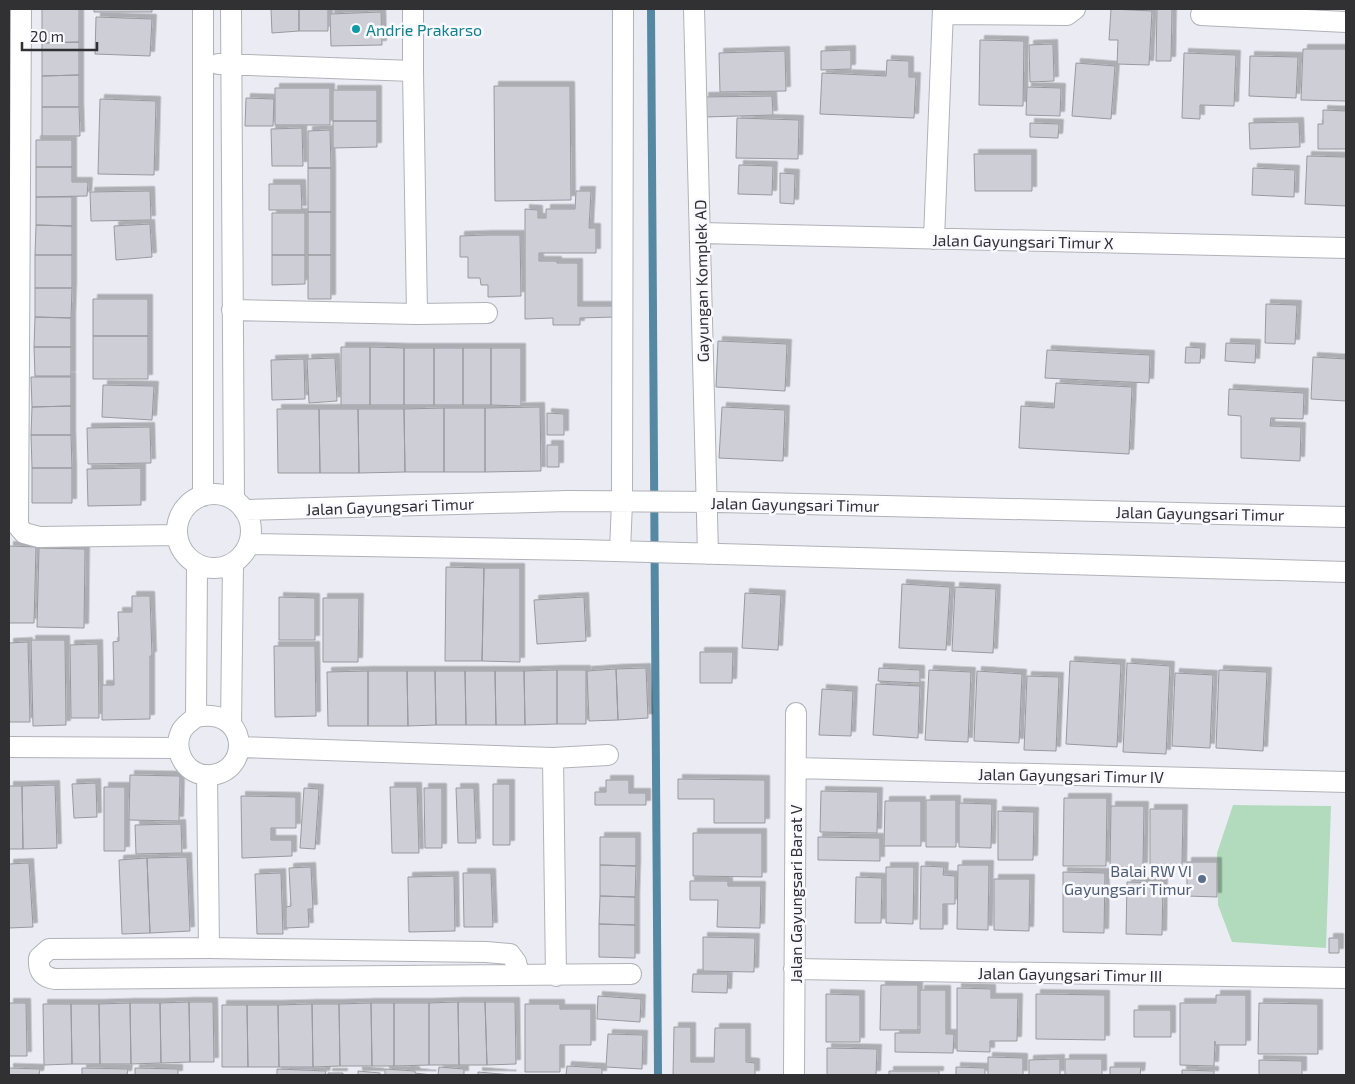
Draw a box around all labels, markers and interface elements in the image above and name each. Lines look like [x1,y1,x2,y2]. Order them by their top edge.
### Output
scale bar [22,20,98,52]
place label: Andrie Prakarso [366,20,482,39]
marker: Andrie Prakarso [350,23,362,35]
text: 20 m [30,27,64,45]
street label: Gayungan Komplek AD [690,199,712,363]
street label: Jalan Gayungsari Timur X [932,230,1114,252]
street label: Jalan Gayungsari Timur [711,493,880,515]
street label: Jalan Gayungsari Timur [305,494,475,518]
street label: Jalan Gayungsari Timur [1116,502,1285,524]
street label: Jalan Gayungsari Timur IV [978,764,1164,786]
street label: Jalan Gayungsari Barat V [786,804,805,984]
place label: Balai RW VI Gayungsari Timur [1064,861,1193,898]
marker: Balai RW VI Gayungsari Timur [1196,873,1208,885]
street label: Jalan Gayungsari Timur III [978,963,1162,985]

